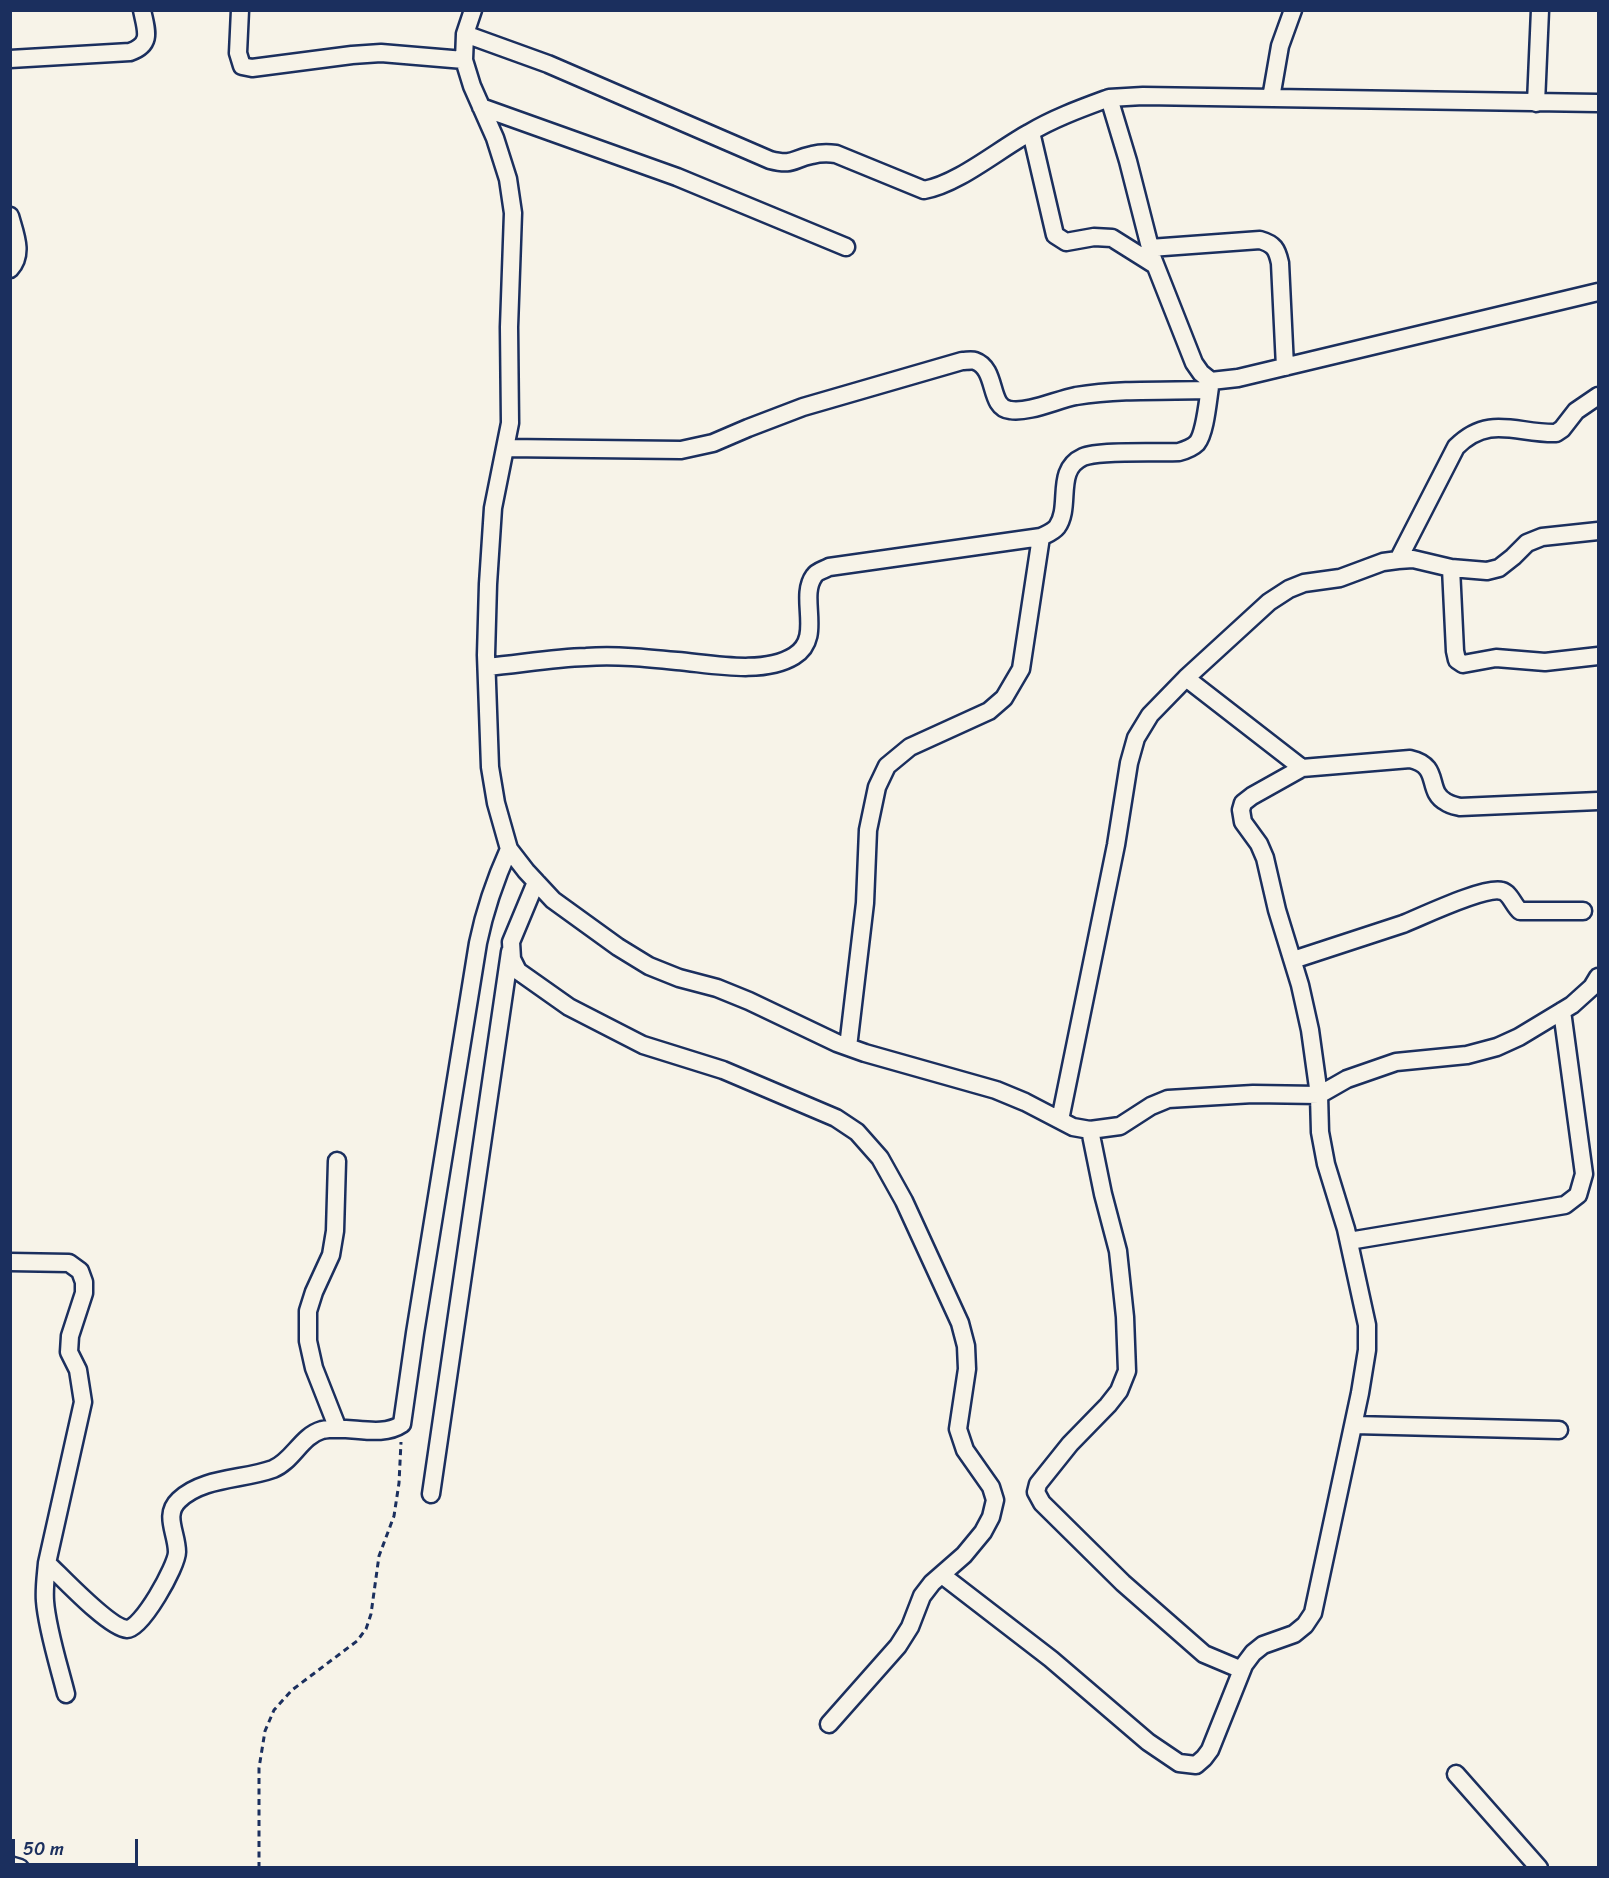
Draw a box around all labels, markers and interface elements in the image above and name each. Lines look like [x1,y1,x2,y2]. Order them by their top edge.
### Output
scale bar [15,1827,141,1865]
text: 50 m [23,1833,64,1865]

